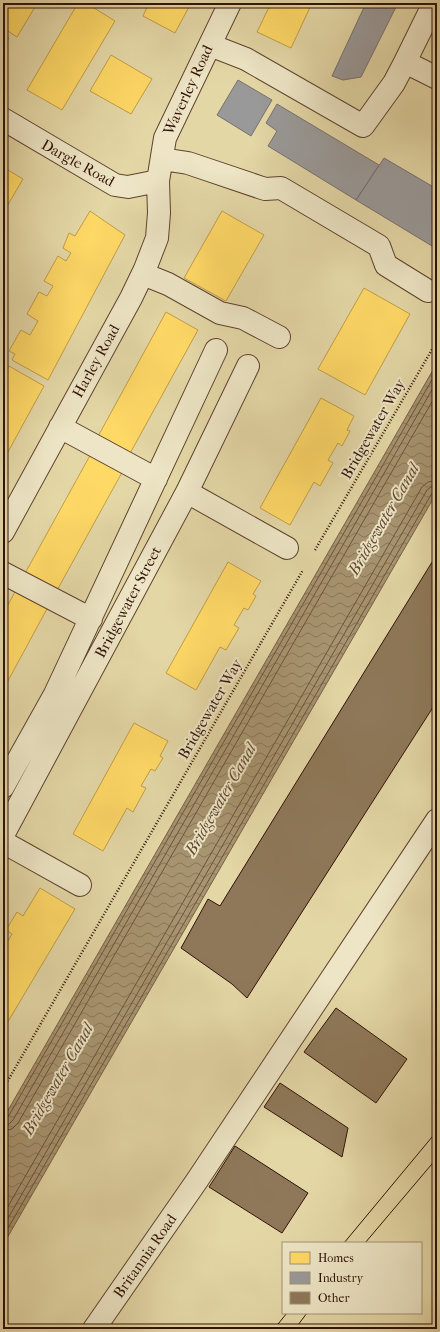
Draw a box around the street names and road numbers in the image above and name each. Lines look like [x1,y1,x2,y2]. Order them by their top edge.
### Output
street label: Waverley Road [159,41,217,139]
street label: Dargle Road [38,136,118,191]
street label: Harley Road [69,321,124,401]
street label: Bridgewater Way [337,375,409,482]
street label: Bridgewater Street [91,543,165,661]
street label: Bridgewater Way [174,655,246,762]
street label: Britannia Road [109,1210,181,1301]

